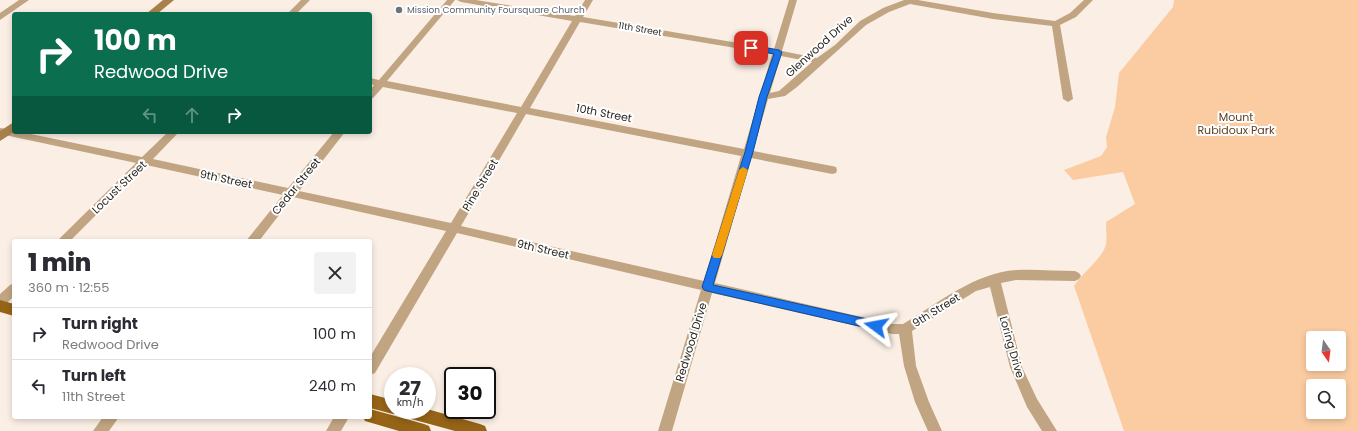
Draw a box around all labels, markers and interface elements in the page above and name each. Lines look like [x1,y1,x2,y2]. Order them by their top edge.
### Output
place label: Mission Community Foursquare Church [407,4,585,16]
marker: Mission Community Foursquare Church [394,5,404,15]
street label: Glenwood Drive [782,11,857,81]
street label: 11th Street [618,19,662,39]
text: 100 m [94,21,177,60]
icon: right [28,28,80,80]
pin [734,31,768,65]
icon: arrive [740,37,762,59]
text: Redwood Drive [94,59,228,84]
street label: 10th Street [575,100,633,126]
icon: left [139,104,161,126]
icon: ahead [181,104,203,126]
icon: right [223,104,245,126]
park label: Mount Rubidoux Park [1197,109,1275,138]
street label: Cedar Street [268,154,324,218]
street label: Pine Street [458,156,502,214]
street label: Locust Street [88,157,150,217]
street label: 9th Street [198,166,254,192]
street label: 9th Street [515,235,571,263]
text: 1 min [28,246,91,279]
button: close [314,252,356,294]
text: 360 m · 12:55 [28,278,109,297]
street label: 9th Street [909,289,963,331]
street label: Redwood Drive [671,300,711,384]
position arrow [855,305,897,347]
text: Turn right [62,313,138,334]
street label: Loring Drive [996,314,1029,380]
icon: right [28,323,50,345]
text: 100 m [313,323,356,344]
north arrow [1306,331,1346,371]
map controls [1306,331,1346,419]
text: Redwood Drive [62,335,159,354]
text: Turn left [62,365,126,386]
speed limit sign: 30 [444,367,496,419]
text: 27 [399,374,421,402]
icon: left [28,375,50,397]
text: 240 m [309,375,356,396]
button: search [1306,379,1346,419]
text: 11th Street [62,387,125,406]
text: km/h [397,395,423,410]

